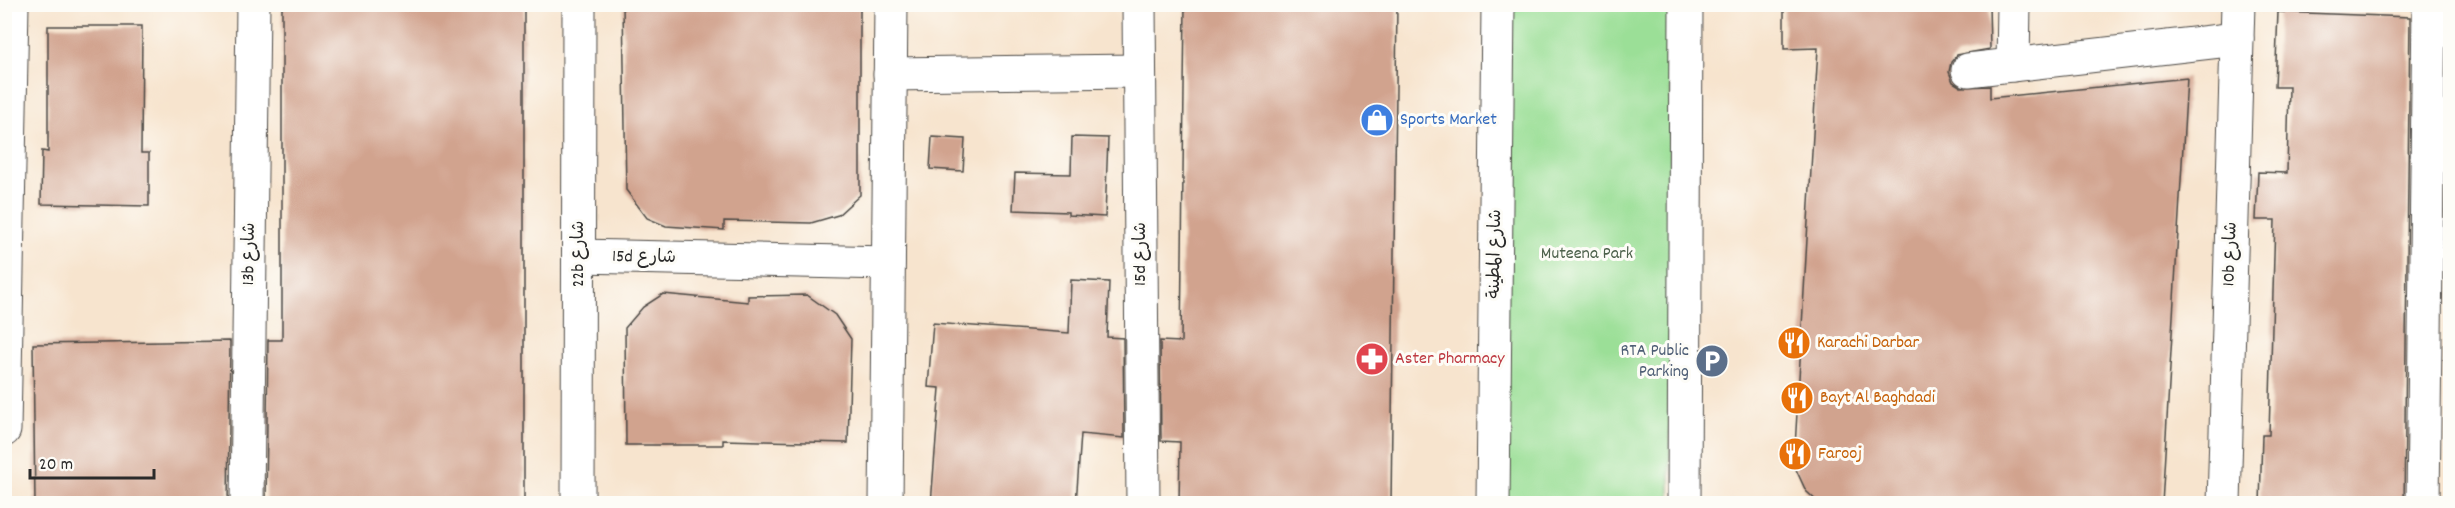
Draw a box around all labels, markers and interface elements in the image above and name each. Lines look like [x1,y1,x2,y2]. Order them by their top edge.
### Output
shop icon: Sports Market [1359,102,1395,138]
place label: Sports Market [1400,108,1497,133]
street label: شارع المطينة [1483,209,1509,299]
street label: 22b شارع [567,221,592,287]
street label: 10b شارع [2217,221,2245,287]
street label: 13b شارع [237,222,263,286]
street label: 15d شارع [1129,222,1154,286]
park label: Muteena Park [1541,242,1633,267]
street label: 15d شارع [612,245,676,271]
restaurant icon: Karachi Darbar [1776,325,1812,361]
place label: Karachi Darbar [1817,331,1919,356]
place label: RTA Public Parking [1621,339,1689,385]
pharmacy icon: Aster Pharmacy [1354,341,1390,377]
parking icon: RTA Public Parking [1694,343,1730,379]
place label: Aster Pharmacy [1395,347,1505,372]
restaurant icon: Bayt Al Baghdadi [1779,380,1815,416]
place label: Bayt Al Baghdadi [1820,386,1935,411]
restaurant icon: Farooj [1777,436,1813,472]
scale bar [30,442,154,480]
place label: Farooj [1818,442,1862,467]
text: 20 m [39,453,73,478]

